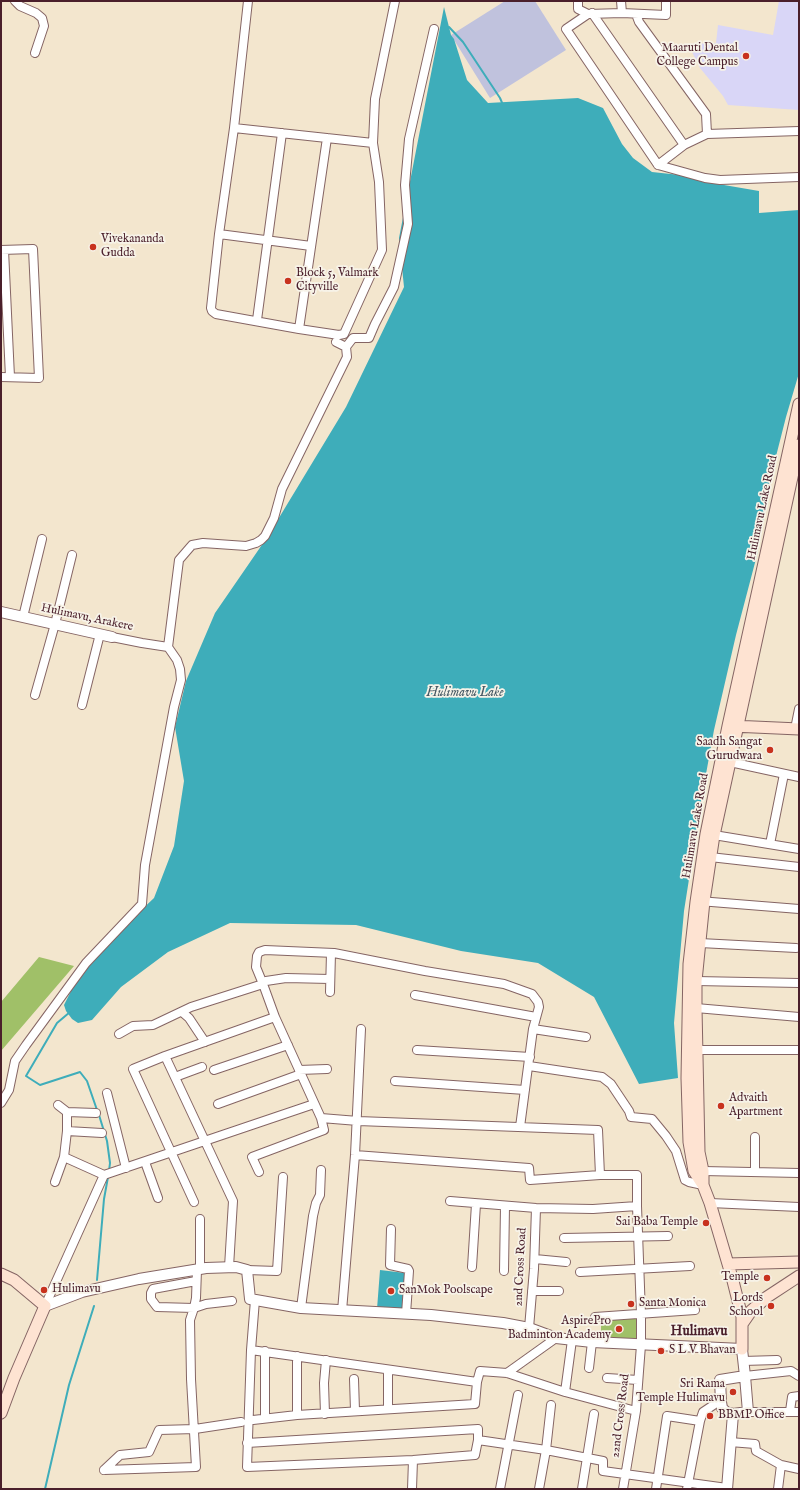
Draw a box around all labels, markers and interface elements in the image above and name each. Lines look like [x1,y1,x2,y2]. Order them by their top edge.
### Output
place label: Maaruti Dental College Campus [656,42,738,70]
marker: Maaruti Dental College Campus [741,51,751,61]
place label: Vivekananda Gudda [101,233,164,261]
marker: Vivekananda Gudda [88,242,98,252]
place label: Block 5, Valmark Cityville [296,267,379,295]
marker: Block 5, Valmark Cityville [283,276,293,286]
street label: Hulimavu Lake Road [745,454,781,562]
street label: Hulimavu, Arakere [40,601,134,635]
water label: Hulimavu Lake [426,685,504,701]
place label: Saadh Sangat Gurudwara [697,736,762,764]
marker: Saadh Sangat Gurudwara [765,745,775,755]
street label: Hulimavu Lake Road [680,772,712,880]
place label: Advaith Apartment [729,1092,783,1120]
marker: Advaith Apartment [716,1101,726,1111]
place label: Sai Baba Temple [616,1216,698,1230]
marker: Sai Baba Temple [701,1218,711,1228]
street label: 2nd Cross Road [512,1227,530,1307]
place label: Temple [721,1271,759,1285]
marker: Temple [762,1273,772,1283]
place label: Hulimavu [52,1283,101,1297]
place label: SanMok Poolscape [399,1284,493,1298]
marker: Hulimavu [39,1285,49,1295]
marker: SanMok Poolscape [386,1286,396,1296]
place label: Lords School [729,1292,763,1320]
place label: Santa Monica [639,1297,706,1311]
marker: Santa Monica [626,1299,636,1309]
marker: Lords School [766,1301,776,1311]
place label: AspirePro Badminton Academy [508,1315,611,1343]
marker: AspirePro Badminton Academy [614,1324,624,1334]
district label: Hulimavu [671,1324,727,1340]
place label: S L V Bhavan [669,1344,736,1358]
marker: S L V Bhavan [656,1346,666,1356]
street label: 22nd Cross Road [609,1373,633,1459]
place label: Sri Rama Temple Hulimavu [636,1378,725,1406]
marker: Sri Rama Temple Hulimavu [728,1387,738,1397]
place label: BBMP Office [718,1409,785,1423]
marker: BBMP Office [705,1411,715,1421]

